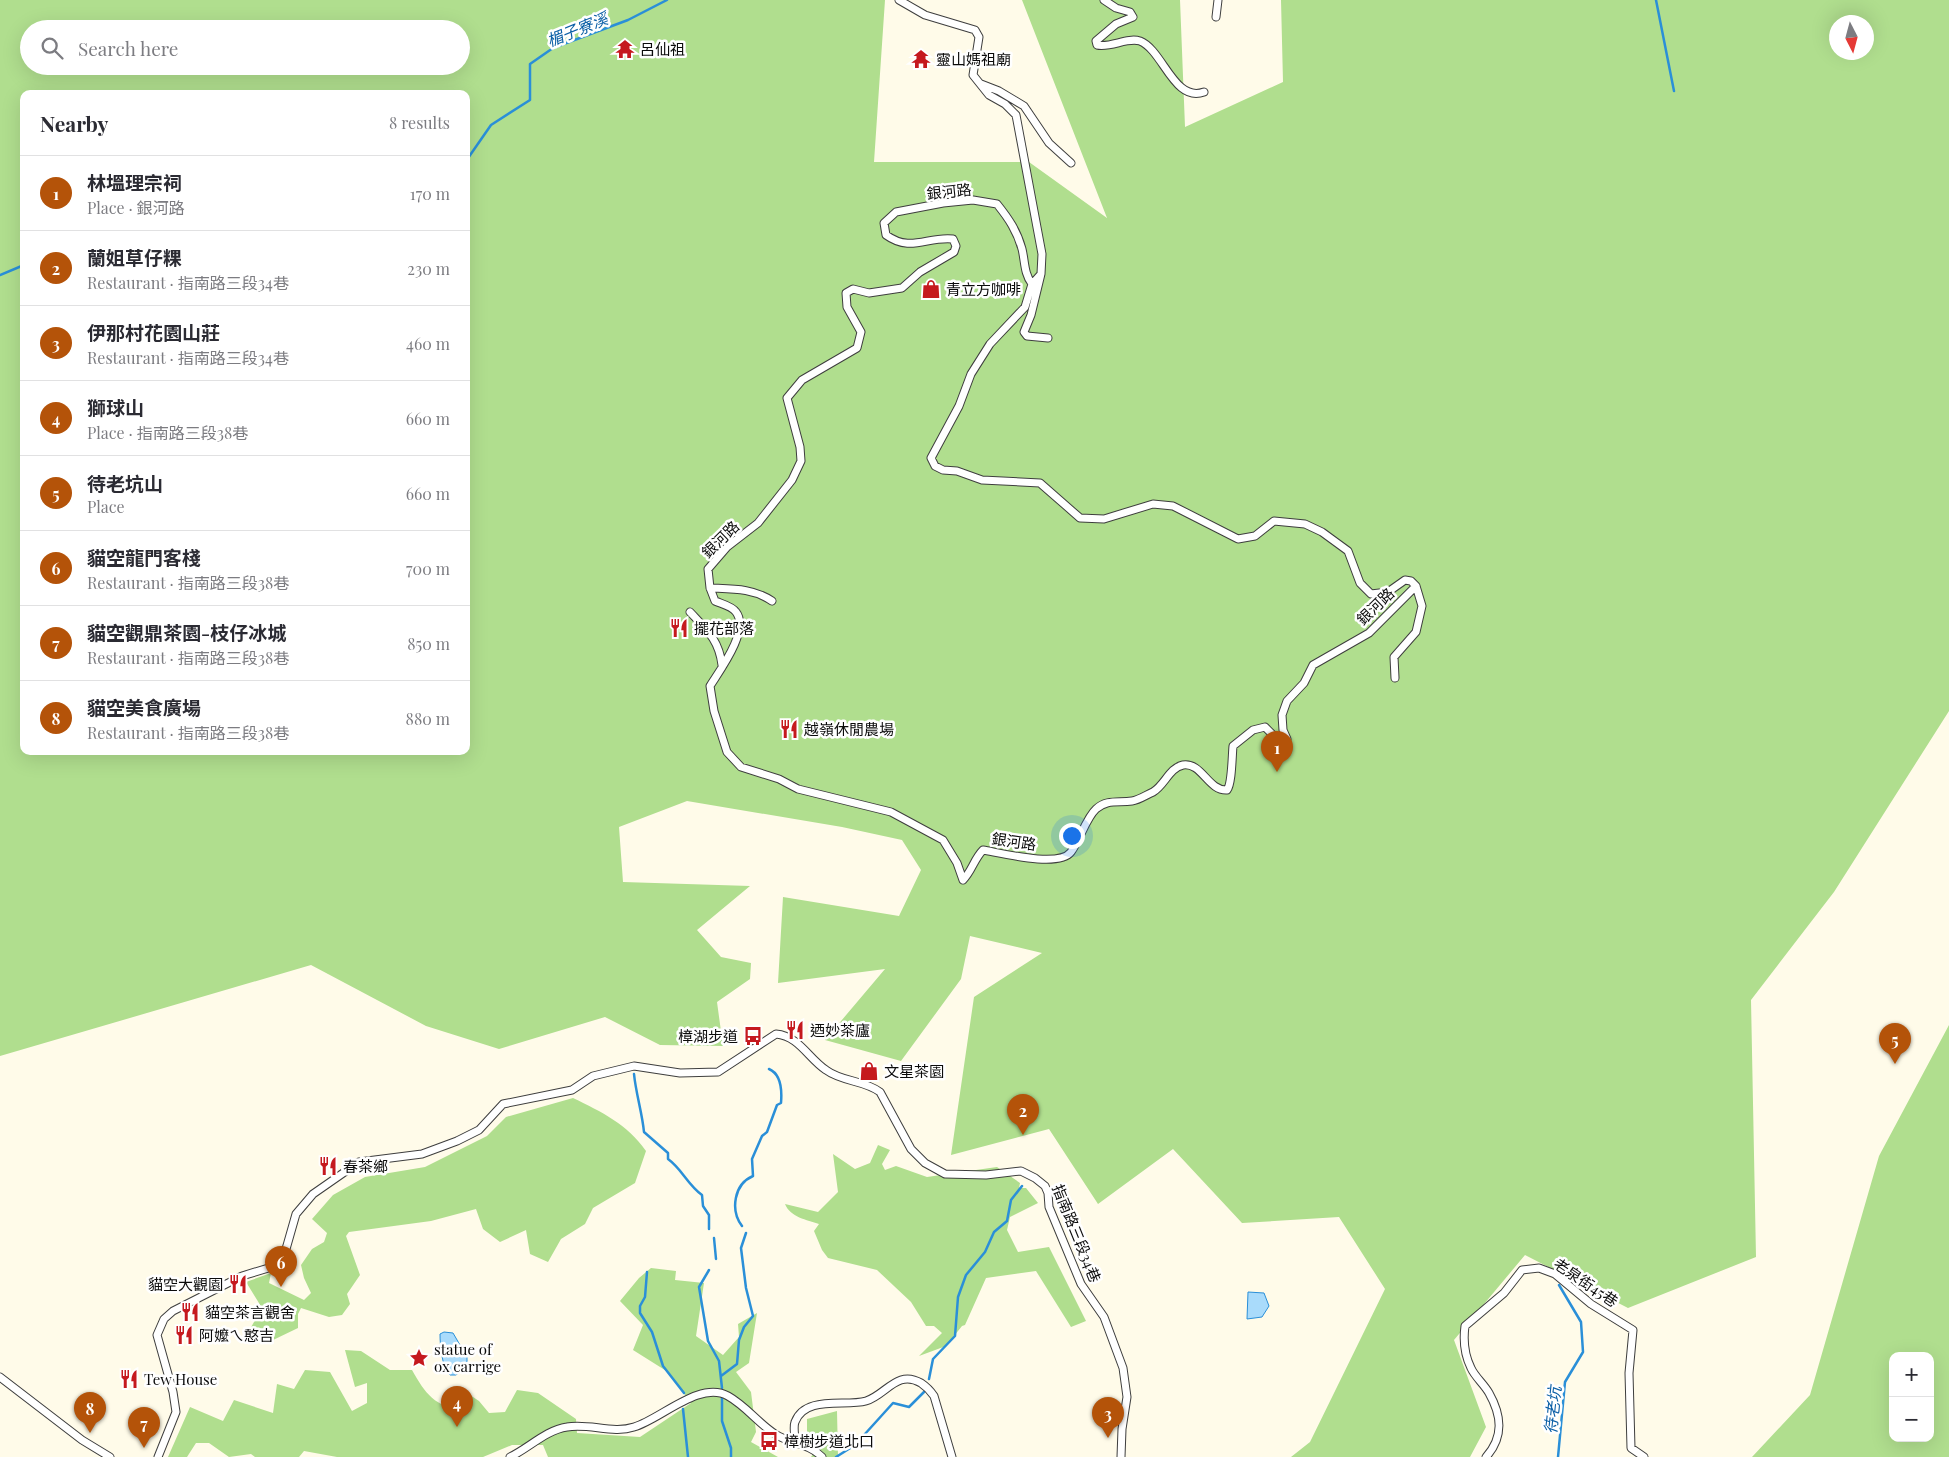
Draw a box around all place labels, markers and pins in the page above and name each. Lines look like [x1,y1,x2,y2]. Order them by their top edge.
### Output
temple icon: 呂仙祖 [614,38,636,60]
place label: 呂仙祖 [640,39,685,59]
temple icon: 靈山媽祖廟 [910,48,932,70]
place label: 靈山媽祖廟 [936,49,1011,69]
shop icon: 青立方咖啡 [920,278,942,300]
place label: 青立方咖啡 [946,279,1021,299]
restaurant icon: 擺花部落 [668,617,690,639]
place label: 擺花部落 [694,618,754,638]
restaurant icon: 越嶺休閒農場 [778,718,800,740]
place label: 越嶺休閒農場 [804,719,894,739]
pin: 1 [1261,731,1293,772]
restaurant icon: 迺妙茶廬 [784,1019,806,1041]
place label: 迺妙茶廬 [810,1020,870,1040]
pin: 5 [1879,1023,1911,1064]
bus stop icon: 樟湖步道 [742,1025,764,1047]
place label: 樟湖步道 [678,1026,738,1046]
shop icon: 文星茶園 [858,1060,880,1082]
place label: 文星茶園 [884,1061,944,1081]
pin: 2 [1007,1094,1039,1135]
restaurant icon: 春茶鄉 [317,1155,339,1177]
place label: 春茶鄉 [343,1156,388,1176]
pin: 6 [265,1246,297,1287]
restaurant icon: 貓空大觀園 [227,1273,249,1295]
place label: 貓空大觀園 [148,1274,223,1294]
restaurant icon: 貓空茶言觀舍 [179,1301,201,1323]
place label: 貓空茶言觀舍 [205,1302,295,1322]
restaurant icon: 阿嬤ㄟ憨吉 [173,1324,195,1346]
place label: 阿嬤ㄟ憨吉 [199,1325,274,1345]
place label: statue of ox carrige [434,1339,501,1376]
place icon: statue of ox carrige [408,1347,430,1369]
restaurant icon: Tew House [118,1368,140,1390]
place label: Tew House [144,1369,217,1389]
pin: 4 [441,1386,473,1427]
pin: 8 [74,1392,106,1433]
pin: 3 [1092,1397,1124,1438]
pin: 7 [128,1407,160,1448]
bus stop icon: 樟樹步道北口 [758,1430,780,1452]
place label: 樟樹步道北口 [784,1431,874,1451]

